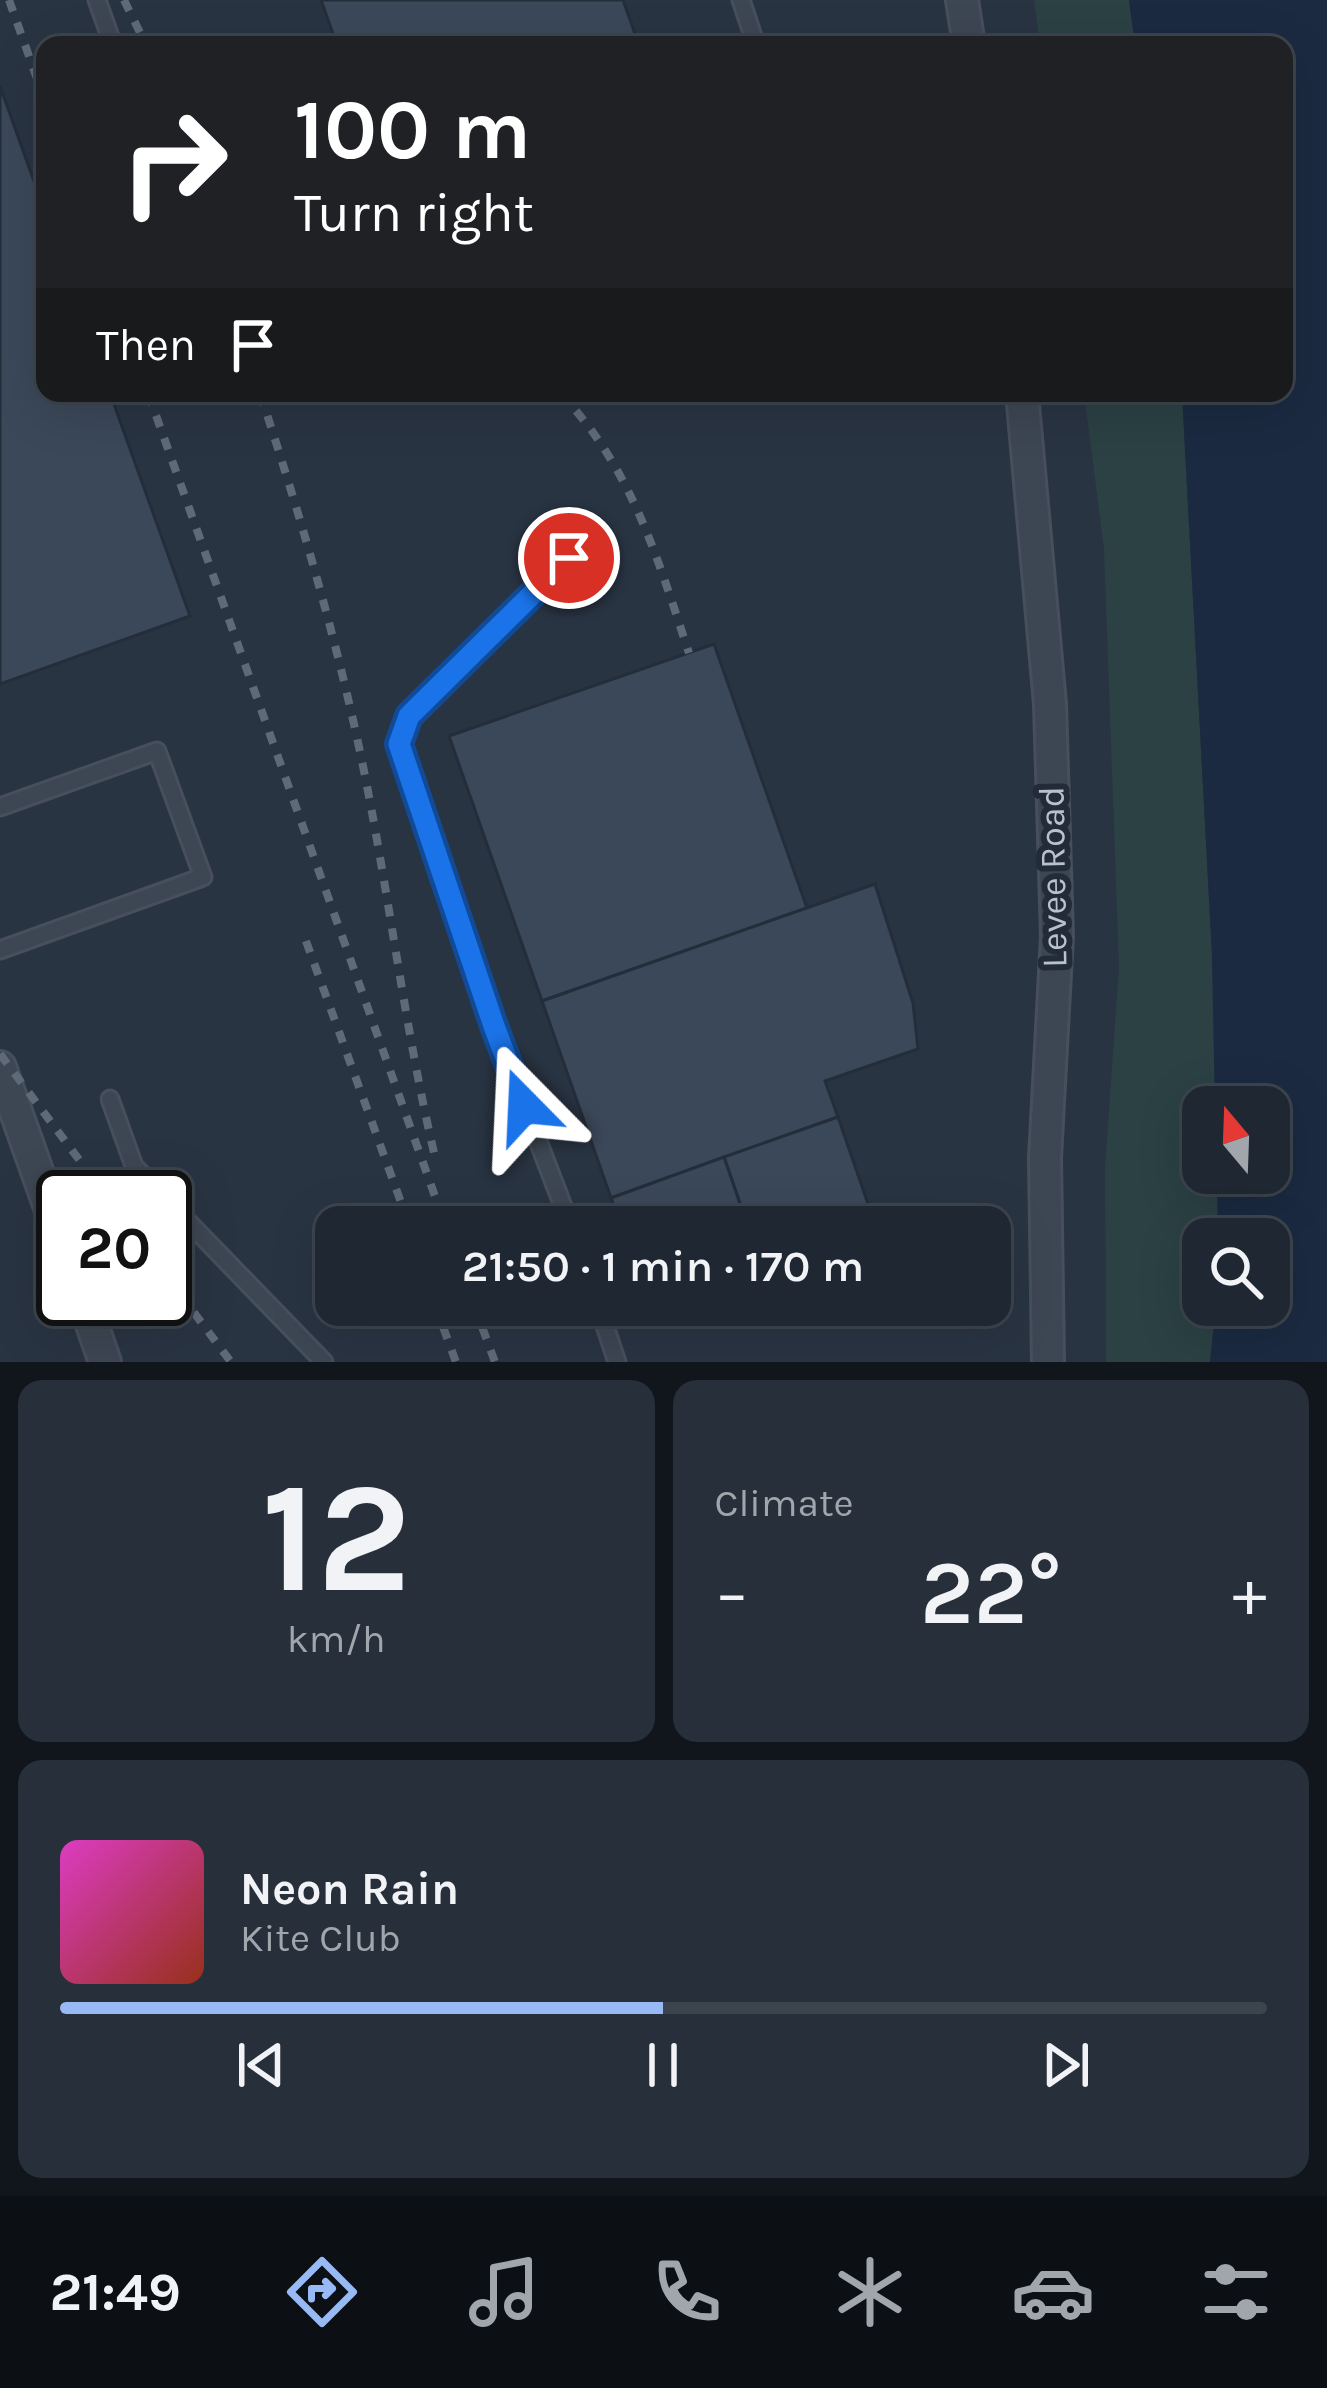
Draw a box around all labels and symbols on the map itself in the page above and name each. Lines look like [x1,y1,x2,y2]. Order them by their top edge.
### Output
pin [518,507,620,609]
street label: Levee Road [1030,786,1076,968]
position arrow [461,1043,587,1169]
north arrow [1182,1086,1290,1194]
speed limit sign: 20 [36,1170,192,1326]

